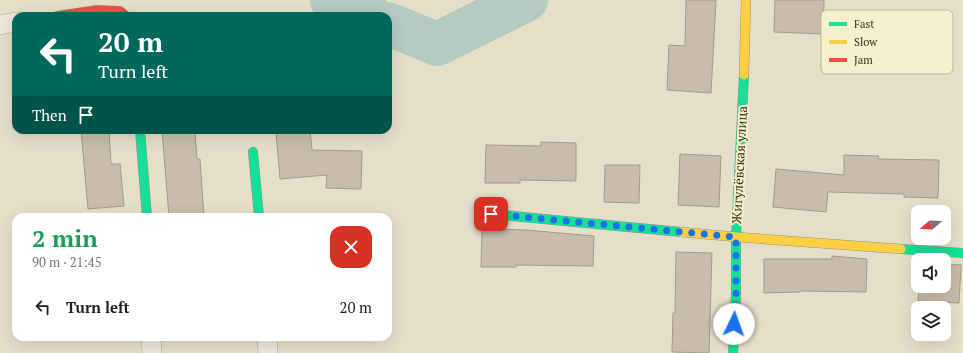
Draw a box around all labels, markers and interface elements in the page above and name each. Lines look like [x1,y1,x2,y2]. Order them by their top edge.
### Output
legend [821,10,953,74]
text: Fast [854,17,874,31]
text: 20 m [98,23,163,60]
icon: left [32,28,84,80]
text: Slow [854,35,878,49]
text: Jam [854,53,873,67]
text: Turn left [98,59,168,83]
icon: arrive [75,104,97,126]
text: Then [32,105,67,125]
street label: Жигулёвская улица [727,105,751,224]
pin [474,197,508,231]
icon: arrive [480,203,502,225]
north arrow [911,205,951,245]
map controls [911,205,951,341]
text: 2 min [32,222,98,254]
button: close [330,226,372,268]
text: 90 m · 21:45 [32,253,102,271]
button: sound [911,253,951,293]
icon: left [32,296,54,318]
text: Turn left [66,297,130,317]
text: 20 m [339,297,372,317]
button: layers [911,301,951,341]
position arrow [713,303,755,345]

